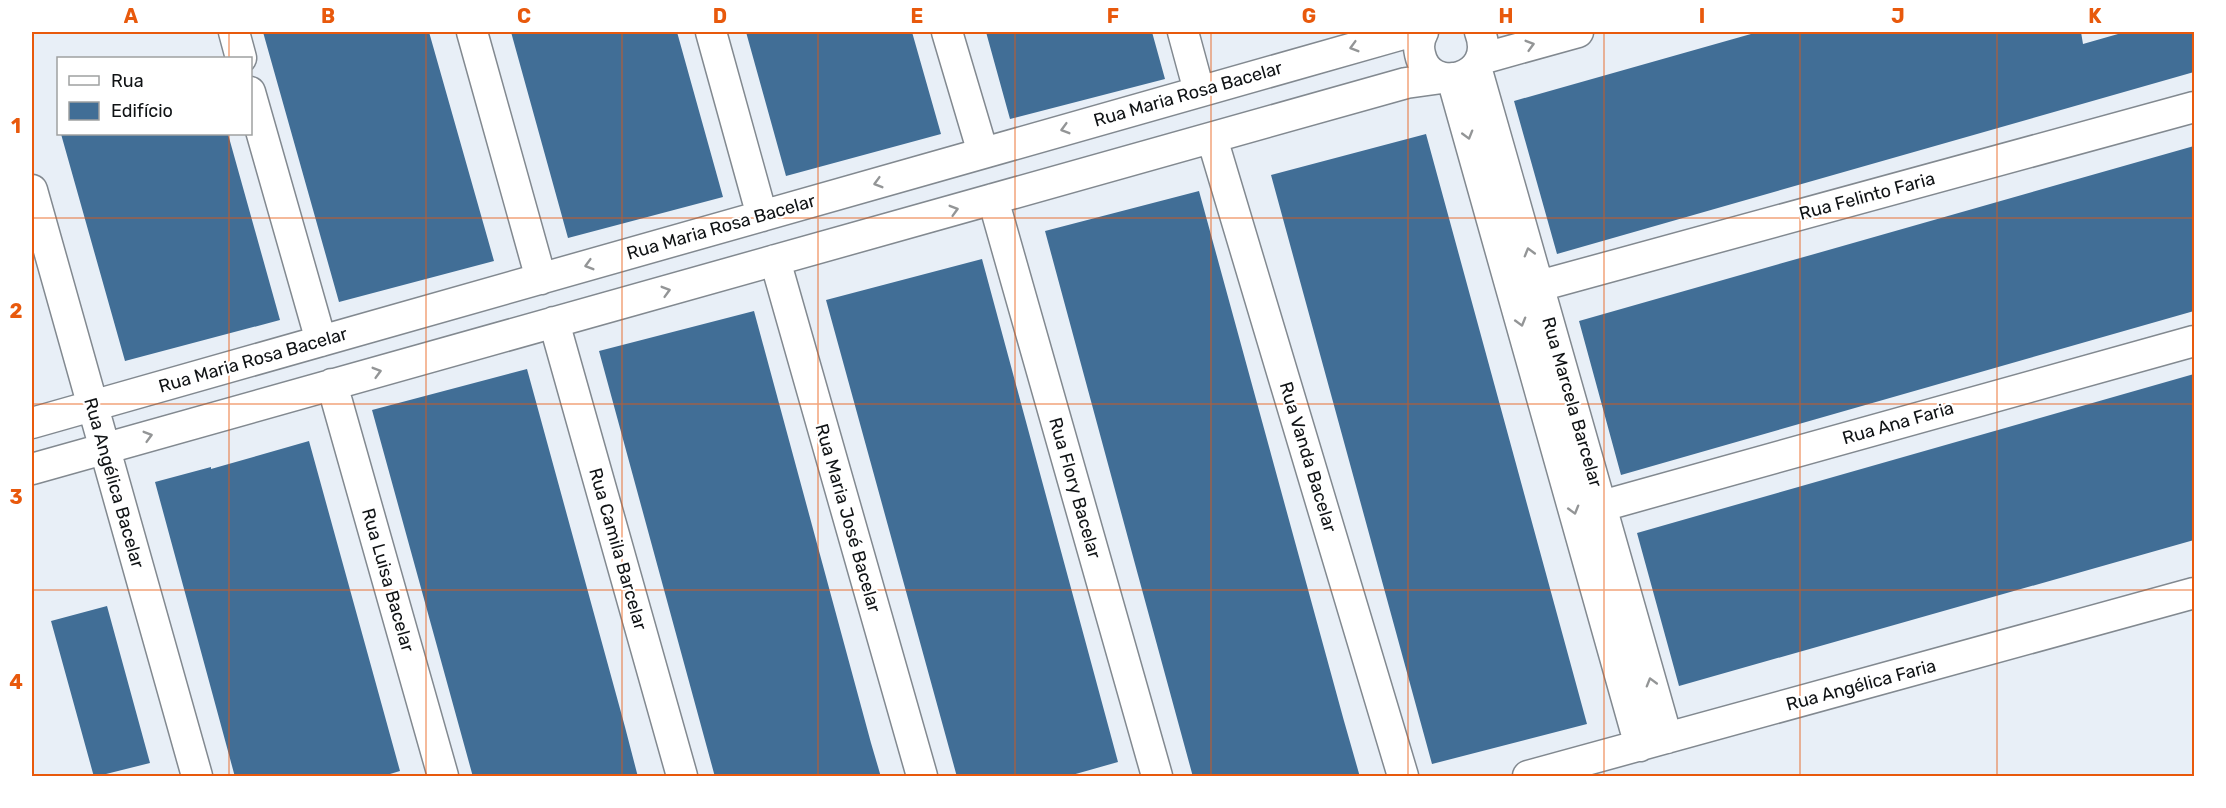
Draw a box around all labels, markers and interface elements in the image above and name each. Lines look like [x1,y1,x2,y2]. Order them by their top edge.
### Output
text: A [124,4,139,28]
text: B [321,4,335,28]
text: C [517,4,531,28]
text: D [713,4,727,28]
text: E [911,4,923,28]
text: F [1107,4,1119,28]
text: G [1302,4,1316,28]
text: H [1499,4,1513,28]
text: I [1699,4,1705,28]
text: J [1891,4,1905,28]
text: K [2088,4,2102,28]
one-way arrow [1349,40,1359,53]
one-way arrow [1524,40,1535,52]
street label: Rua Maria Rosa Bacelar [1091,56,1285,132]
legend [57,57,252,135]
text: Rua [111,70,144,92]
text: Edifício [111,100,173,122]
text: 1 [11,114,21,138]
one-way arrow [1060,122,1070,135]
one-way arrow [1461,129,1473,140]
street label: Rua Felinto Faria [1797,167,1937,225]
one-way arrow [873,176,884,188]
street label: Rua Maria Rosa Bacelar [624,189,818,265]
one-way arrow [948,205,959,217]
one-way arrow [1524,247,1536,258]
one-way arrow [584,258,595,270]
one-way arrow [660,286,670,298]
text: 2 [10,299,23,323]
street label: Rua Marcela Barcelar [1537,314,1607,490]
one-way arrow [1514,316,1526,327]
street label: Rua Maria Rosa Bacelar [156,322,350,398]
one-way arrow [371,367,382,379]
street label: Rua Vanda Bacelar [1275,379,1341,535]
street label: Rua Angélica Bacelar [79,395,149,571]
street label: Rua Ana Faria [1840,397,1956,449]
street label: Rua Flory Bacelar [1044,415,1106,561]
street label: Rua Maria José Bacelar [811,421,886,615]
one-way arrow [143,431,153,443]
street label: Rua Camila Barcelar [584,465,652,633]
text: 3 [9,485,23,509]
one-way arrow [1567,504,1579,515]
street label: Rua Luisa Bacelar [357,506,419,655]
street label: Rua Angélica Faria [1784,654,1938,716]
text: 4 [9,670,23,694]
one-way arrow [1646,677,1659,687]

